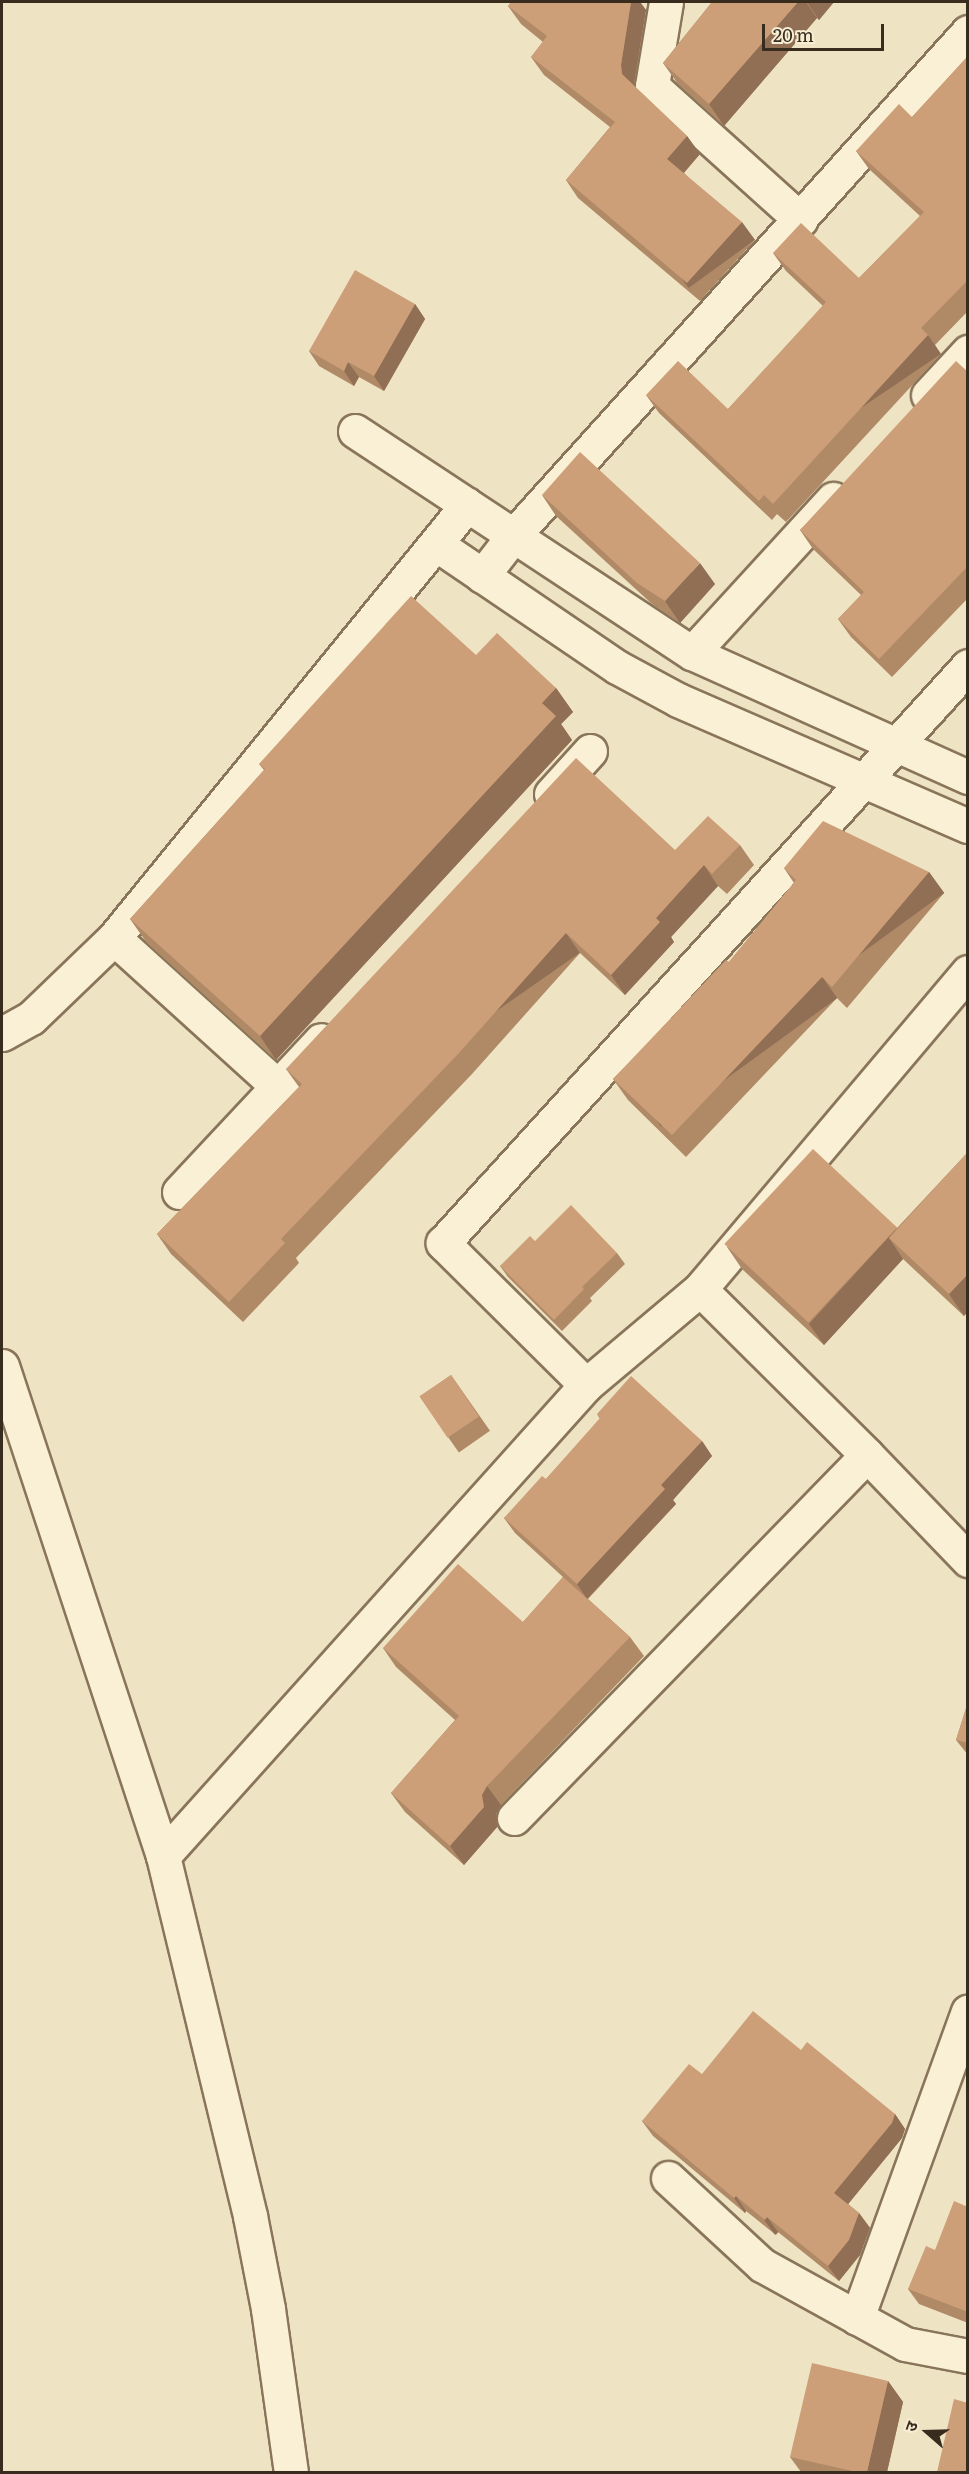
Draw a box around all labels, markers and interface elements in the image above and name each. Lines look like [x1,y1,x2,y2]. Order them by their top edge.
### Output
scale bar [765,12,886,50]
text: 20 m [773,21,814,48]
north arrow [897,2402,957,2462]
text: उ [897,2417,923,2434]

